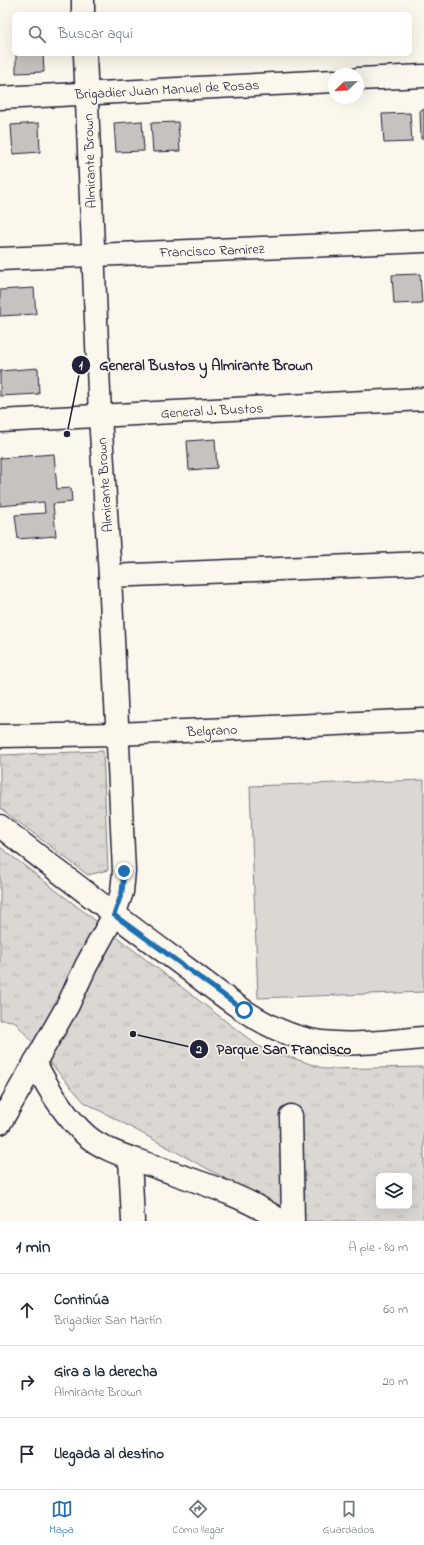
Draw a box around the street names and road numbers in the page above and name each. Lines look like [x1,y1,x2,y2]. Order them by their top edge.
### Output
street label: Brigadier Juan Manuel de Rosas [73,75,260,107]
street label: Almirante Brown [78,113,103,209]
street label: Francisco Ramirez [158,239,265,264]
street label: General J. Bustos [160,398,264,425]
street label: Almirante Brown [92,437,119,533]
street label: Belgrano [185,720,238,744]

